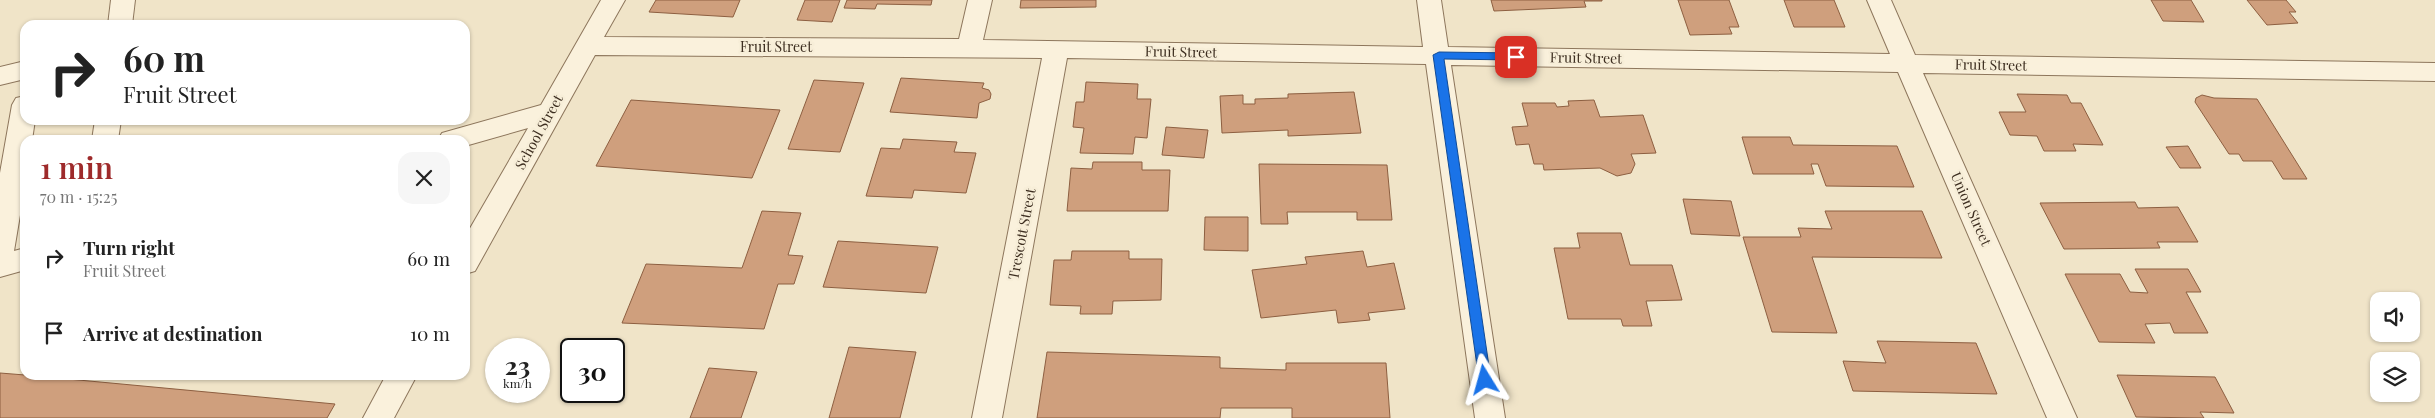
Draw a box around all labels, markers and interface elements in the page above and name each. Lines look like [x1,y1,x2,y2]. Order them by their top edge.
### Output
text: 60 m [123,34,205,81]
pin [1495,36,1537,78]
street label: Fruit Street [740,37,813,56]
icon: right [40,40,105,105]
street label: Fruit Street [1145,41,1218,62]
icon: arrive [1502,43,1530,71]
street label: Fruit Street [1550,47,1623,68]
street label: Fruit Street [1955,54,2028,75]
text: Fruit Street [123,79,237,109]
street label: School Street [510,90,567,173]
text: 1 min [40,147,113,187]
button: close [398,152,450,204]
street label: Union Street [1947,169,1997,250]
text: 70 m · 15:25 [40,186,117,207]
street label: Trescott Street [1003,186,1040,281]
text: Turn right [83,234,175,260]
icon: right [40,244,68,272]
text: 60 m [407,245,450,271]
text: Fruit Street [83,260,166,281]
map controls [2370,292,2420,402]
button: sound [2370,292,2420,342]
icon: arrive [40,319,68,347]
text: Arrive at destination [83,320,263,346]
text: 10 m [410,320,450,346]
speed limit sign: 30 [560,338,625,403]
text: 23 [505,348,530,381]
button: layers [2370,352,2420,402]
position arrow [1458,353,1510,405]
text: km/h [503,375,532,391]

